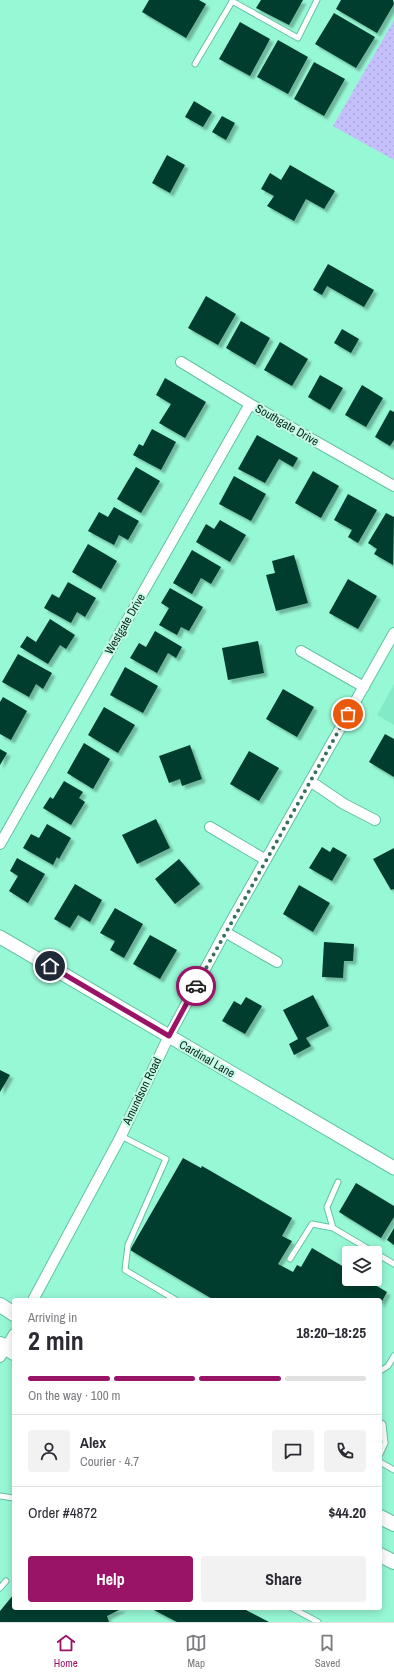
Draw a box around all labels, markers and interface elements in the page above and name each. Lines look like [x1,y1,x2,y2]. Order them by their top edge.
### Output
street label: Southgate Drive [252,400,322,450]
street label: Westgate Drive [101,591,149,657]
pin [331,697,365,731]
icon: bag [337,703,359,725]
pin [33,949,67,983]
icon: home [39,955,61,977]
courier [176,966,216,1006]
icon: car [185,975,207,997]
street label: Cardinal Lane [176,1037,238,1081]
street label: Amundson Road [118,1055,165,1128]
map controls [342,1246,382,1286]
button: layers [342,1246,382,1286]
text: Arriving in [28,1309,77,1326]
text: 18:20–18:25 [296,1322,366,1343]
text: 2 min [28,1323,84,1358]
text: On the way · 100 m [28,1387,120,1404]
button: person [28,1430,70,1472]
button: chat [272,1430,314,1472]
button: phone [324,1430,366,1472]
text: Alex [80,1432,106,1453]
text: Courier · 4.7 [80,1453,139,1470]
text: Order #4872 [28,1502,97,1523]
text: $44.20 [328,1502,366,1523]
button: Help [28,1556,193,1602]
button: Share [201,1556,366,1602]
tab: Home [54,1632,78,1670]
tab: Map [185,1632,207,1670]
tab: Saved [315,1632,340,1670]

